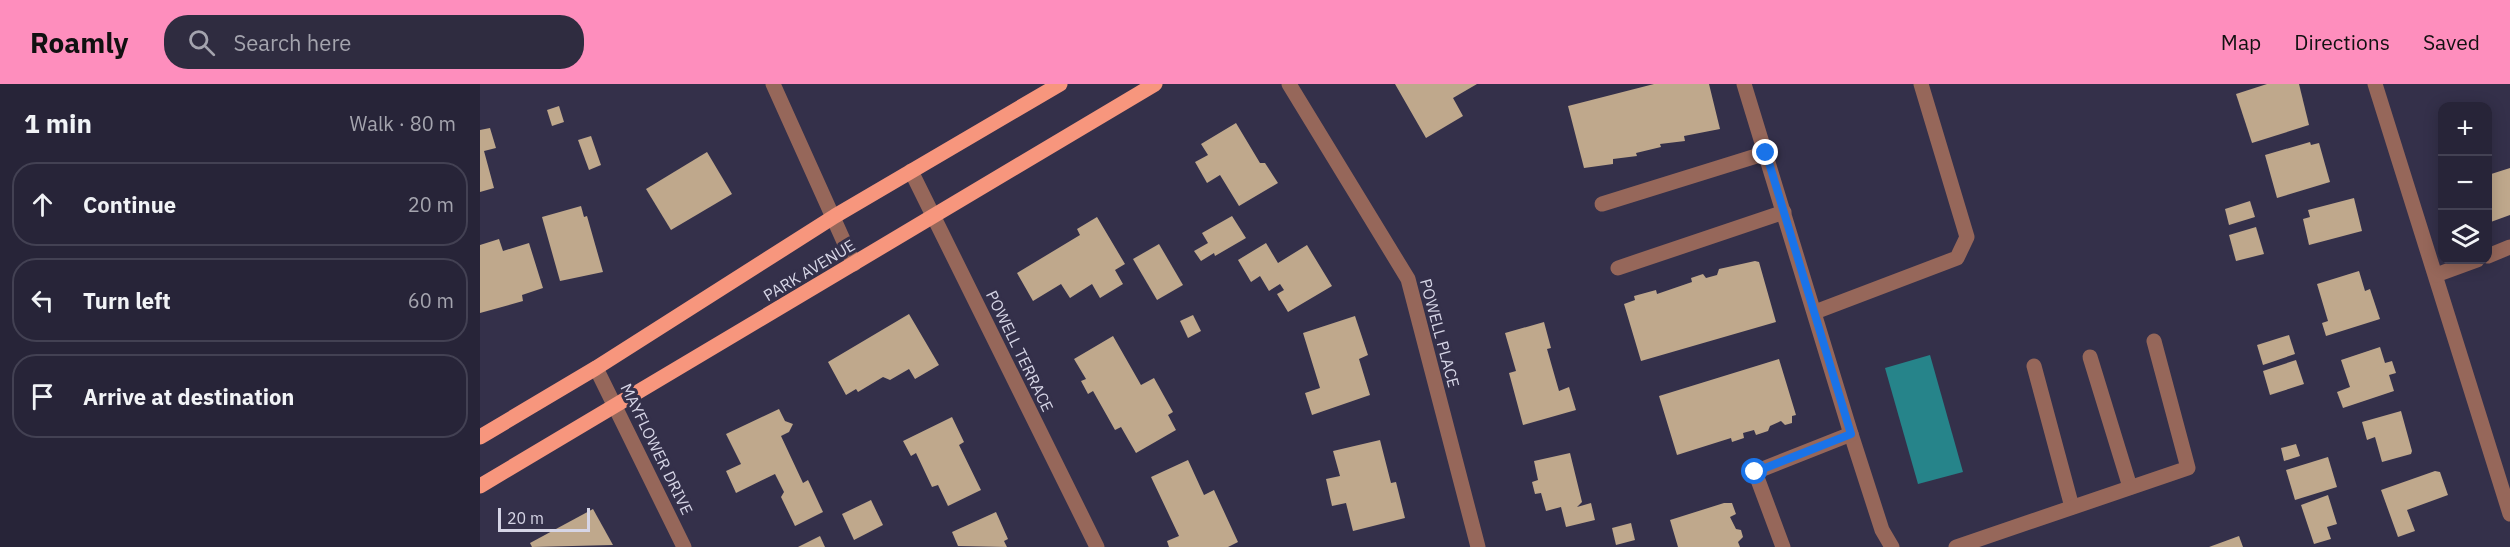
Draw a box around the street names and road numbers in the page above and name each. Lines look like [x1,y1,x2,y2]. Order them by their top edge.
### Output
street label: PARK AVENUE [759,235,859,305]
street label: POWELL PLACE [1416,276,1464,390]
street label: POWELL TERRACE [982,287,1058,415]
street label: MAYFLOWER DRIVE [617,380,697,518]

